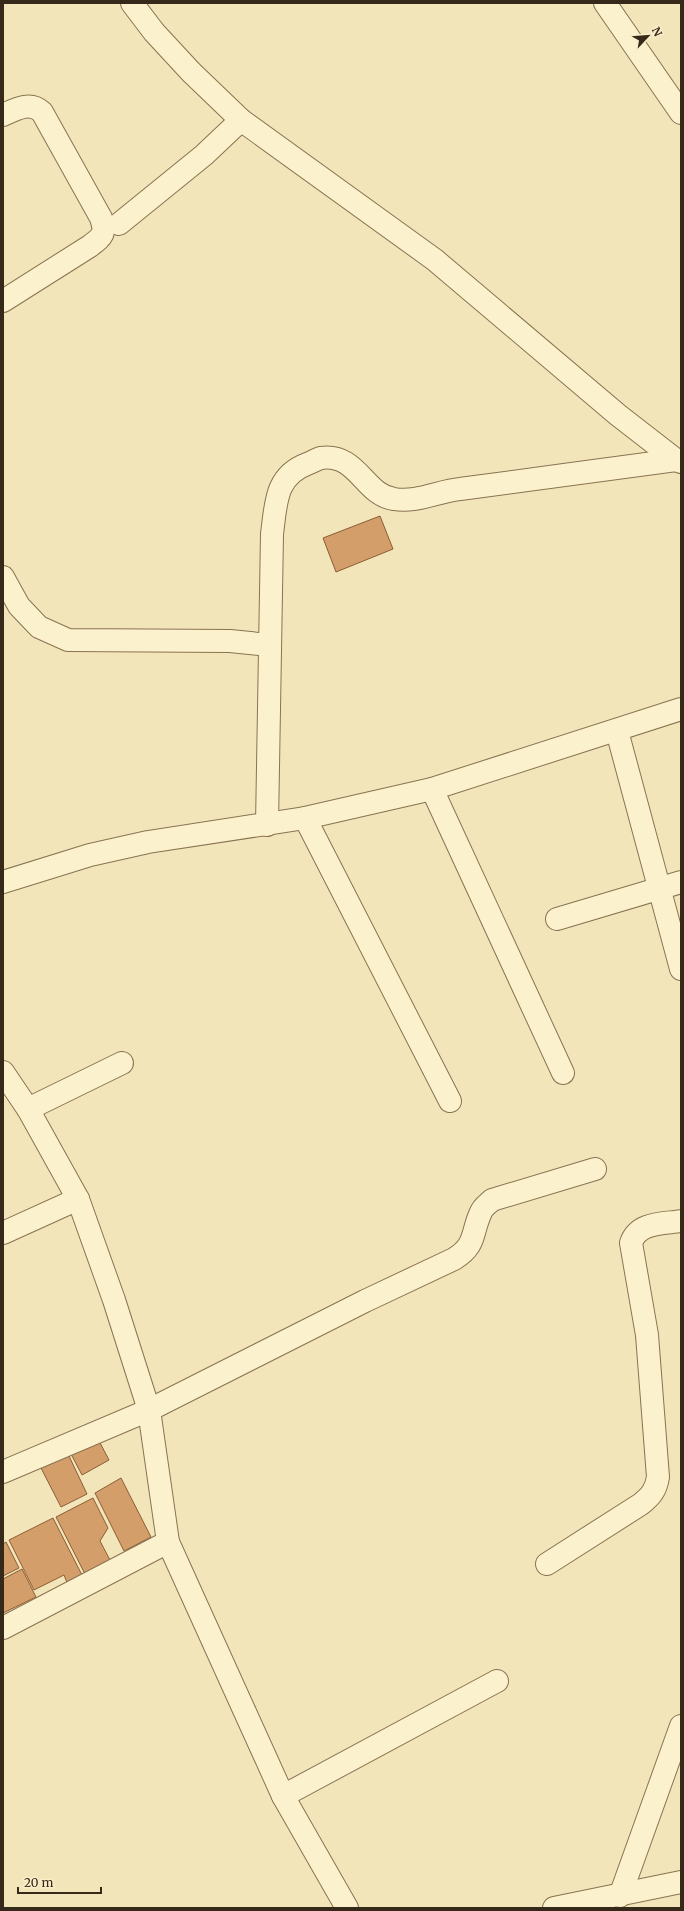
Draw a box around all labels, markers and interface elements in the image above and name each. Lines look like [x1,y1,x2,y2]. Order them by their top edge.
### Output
north arrow [628,16,668,56]
text: N [649,25,665,39]
scale bar [18,1869,101,1895]
text: 20 m [24,1875,53,1890]

